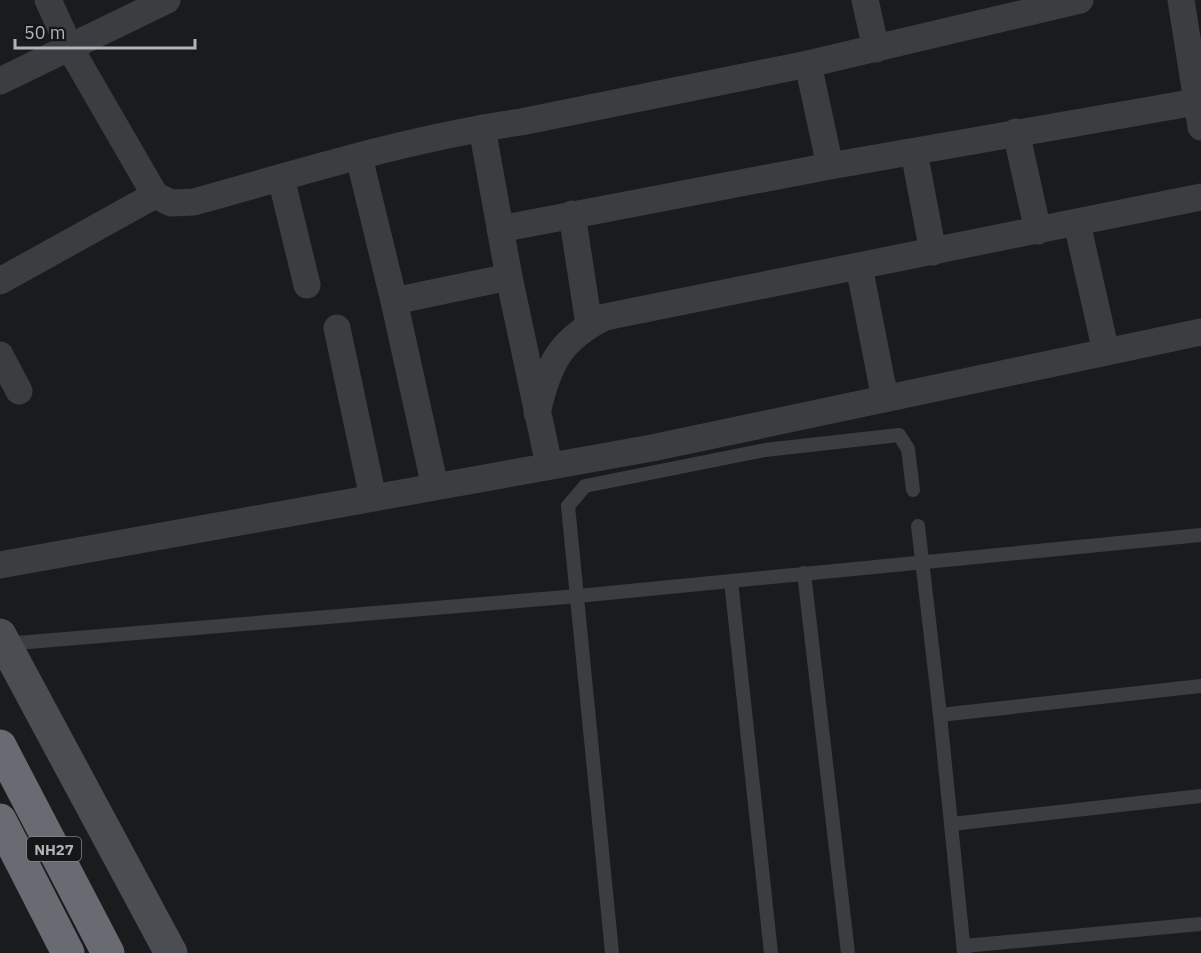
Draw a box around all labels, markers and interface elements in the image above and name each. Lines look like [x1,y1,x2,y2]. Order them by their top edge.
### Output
scale bar [15,12,195,50]
text: 50 m [24,21,66,44]
road number: NH27 [27,837,81,861]

